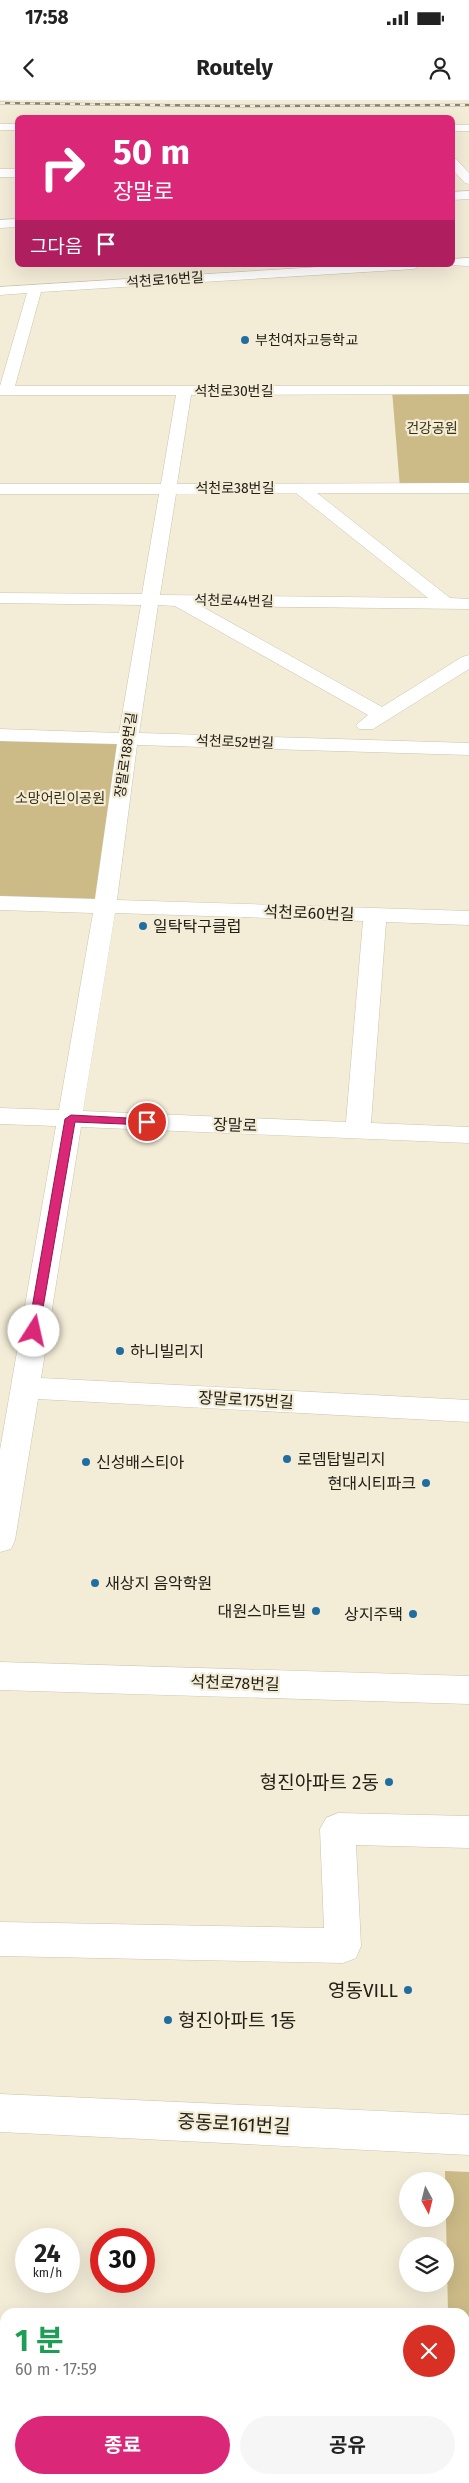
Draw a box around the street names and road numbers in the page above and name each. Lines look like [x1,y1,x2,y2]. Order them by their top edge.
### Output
street label: 석천로16번길 [126,269,204,291]
street label: 석천로30번길 [194,383,274,400]
street label: 석천로38번길 [195,480,275,497]
street label: 석천로44번길 [194,592,274,610]
street label: 장말로188번길 [112,711,140,799]
street label: 석천로52번길 [196,732,274,752]
street label: 석천로60번길 [263,902,355,924]
street label: 장말로 [213,1115,258,1135]
street label: 장말로175번길 [198,1388,294,1412]
street label: 석천로78번길 [190,1672,280,1694]
street label: 중동로161번길 [177,2110,291,2138]

